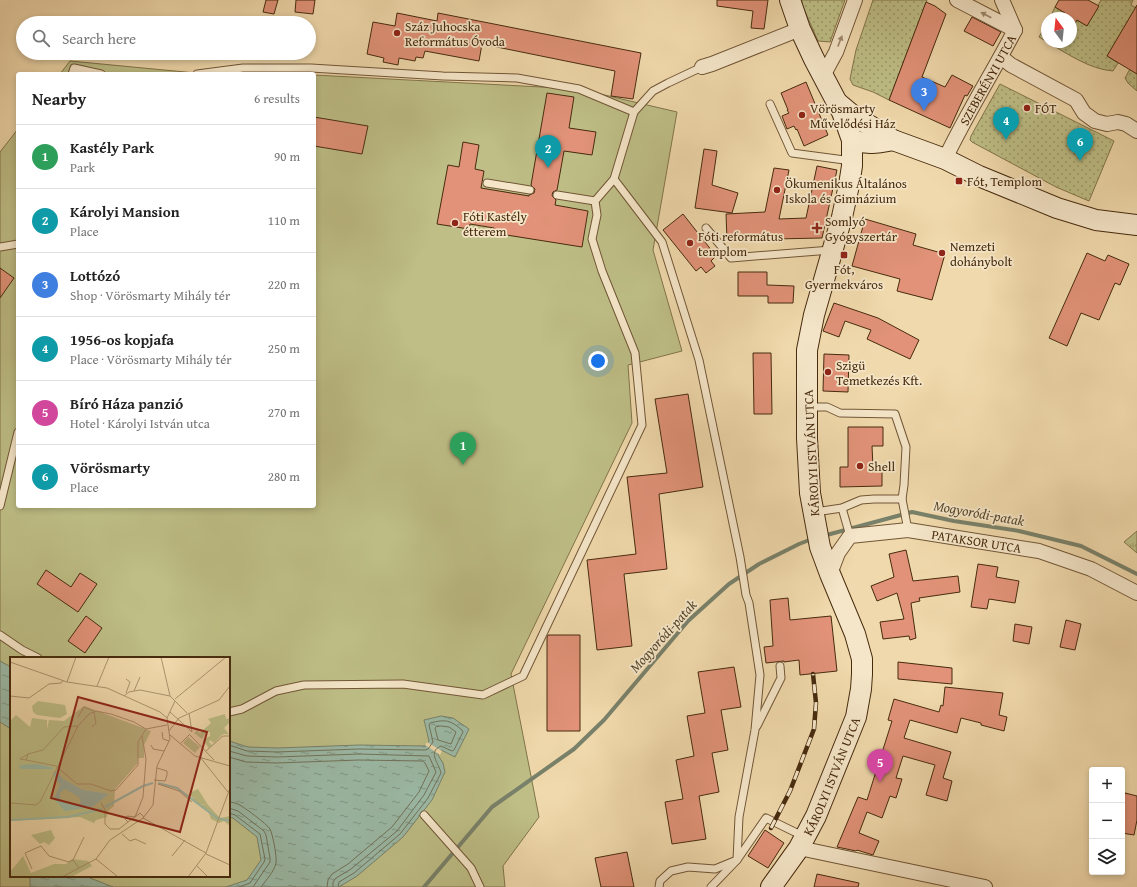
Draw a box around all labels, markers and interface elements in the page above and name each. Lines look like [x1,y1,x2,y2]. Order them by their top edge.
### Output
one-way arrow [980,12,992,19]
north arrow [1041,12,1077,48]
search box [16,16,316,60]
place label: Száz Juhocska Református Óvoda [405,17,506,51]
icon: search [30,27,52,49]
text: Search here [62,28,136,49]
marker: Száz Juhocska Református Óvoda [392,28,402,38]
street label: SZEBERÉNYI UTCA [955,31,1021,129]
one-way arrow [837,34,843,46]
pin: 3 [911,78,937,111]
text: Nearby [32,86,86,111]
text: 6 results [254,89,300,108]
place label: Vörösmarty Művelődési Ház [810,99,896,133]
place label: FÓT [1035,99,1057,118]
marker: FÓT [1022,103,1032,113]
pin: 4 [993,107,1019,140]
marker: Vörösmarty Művelődési Ház [797,110,807,120]
pin: 6 [1067,128,1093,161]
pin: 2 [535,135,561,168]
text: Kastély Park [70,137,154,158]
text: 1 [42,147,48,166]
text: 90 m [274,147,300,166]
text: Park [70,158,95,177]
place label: Fót, Templom [967,172,1042,191]
place label: Ökumenikus Általános Iskola és Gimnázium [785,174,907,208]
marker: Fót, Templom [954,176,964,186]
marker: Ökumenikus Általános Iskola és Gimnázium [772,185,782,195]
text: Károlyi Mansion [70,201,180,222]
place label: Fóti Kastély étterem [463,207,527,241]
text: 2 [42,211,48,230]
text: 110 m [268,211,300,230]
place label: Somlyó Gyógyszertár [825,212,898,246]
marker: Fóti Kastély étterem [450,218,460,228]
text: Place [70,222,99,241]
marker: Somlyó Gyógyszertár [812,223,822,233]
place label: Fóti református templom [698,227,783,261]
place label: Nemzeti dohánybolt [950,237,1013,271]
marker: Fóti református templom [685,238,695,248]
marker: Nemzeti dohánybolt [937,248,947,258]
marker: Fót, Gyermekváros [839,250,849,260]
place label: Fót, Gyermekváros [805,260,883,294]
text: Lottózó [70,265,120,286]
text: 3 [42,275,48,294]
text: 220 m [268,275,300,294]
text: Shop · Vörösmarty Mihály tér [70,286,230,305]
text: 1956-os kopjafa [70,329,174,350]
text: 4 [42,339,48,358]
text: 250 m [268,339,300,358]
text: Place · Vörösmarty Mihály tér [70,350,232,369]
your location [588,351,608,371]
place label: Szigü Temetkezés Kft. [836,356,922,390]
marker: Szigü Temetkezés Kft. [823,367,833,377]
street label: KÁROLYI ISTVÁN UTCA [799,389,824,517]
text: Bíró Háza panzió [70,393,183,414]
text: 5 [42,403,48,422]
text: 270 m [268,403,300,422]
text: Hotel · Károlyi István utca [70,414,210,433]
pin: 1 [450,432,476,465]
text: Vörösmarty [70,457,150,478]
place label: Shell [868,457,895,476]
marker: Shell [855,461,865,471]
text: 6 [42,467,48,486]
text: 280 m [268,467,300,486]
text: Place [70,478,99,497]
water label: Mogyoródi-patak [932,495,1026,531]
street label: PATAKSOR UTCA [930,525,1023,558]
water label: Mogyoródi-patak [625,595,702,677]
inset map [10,657,230,877]
street label: KÁROLYI ISTVÁN UTCA [798,714,865,839]
pin: 5 [867,749,893,782]
map controls [1089,767,1125,875]
button: + [1089,767,1125,803]
button: − [1089,803,1125,839]
button: layers [1089,839,1125,875]

